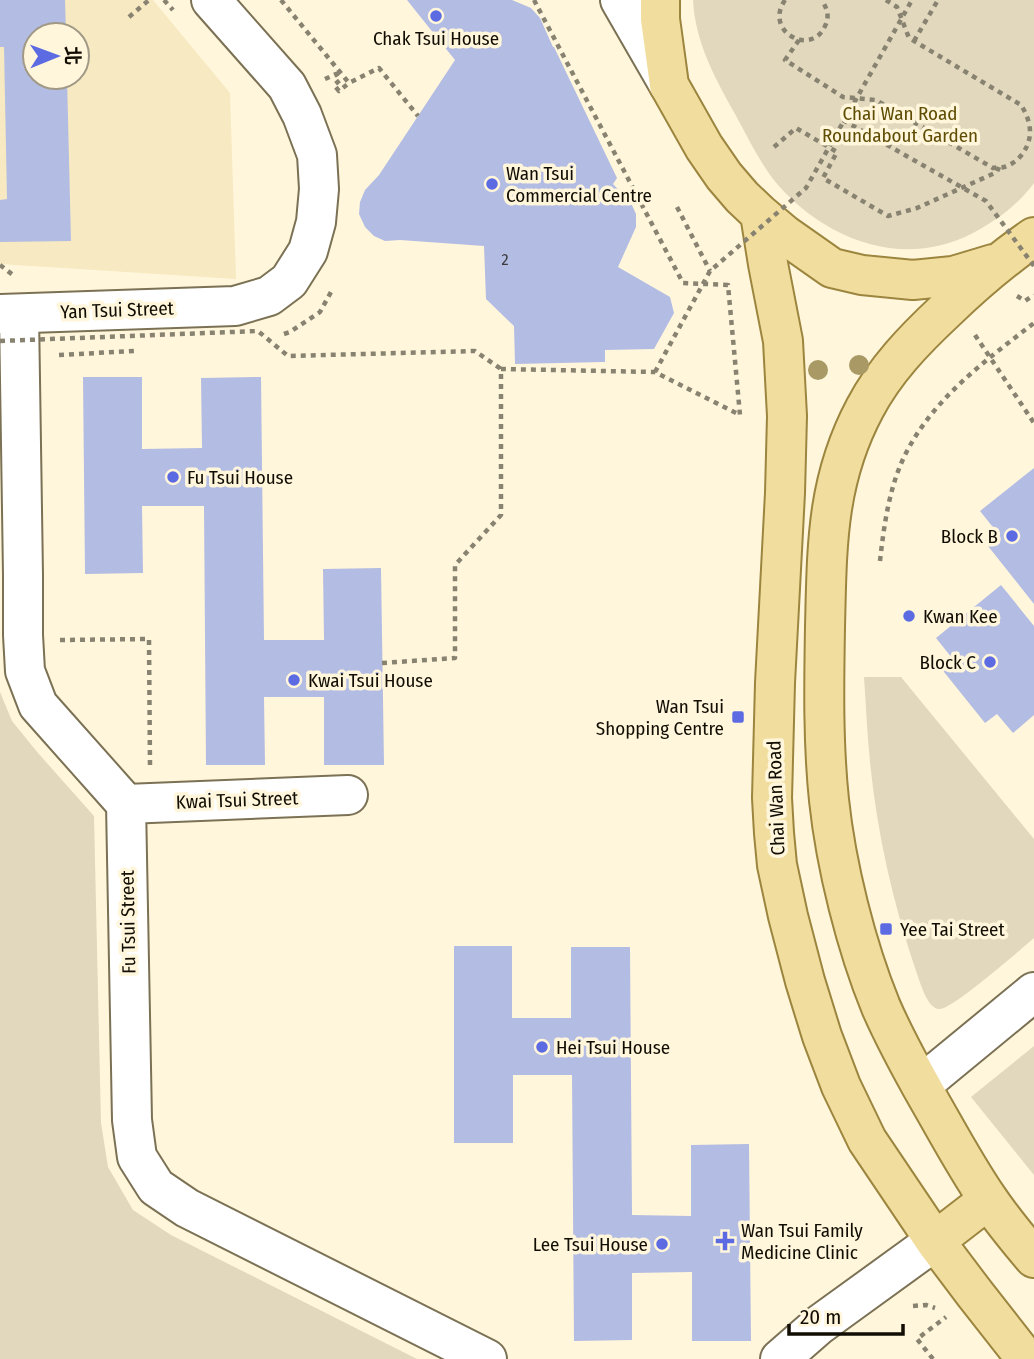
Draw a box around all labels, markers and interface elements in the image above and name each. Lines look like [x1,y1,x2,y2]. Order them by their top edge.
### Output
marker: Chak Tsui House [428,8,444,24]
north arrow [21,21,91,91]
place label: Chak Tsui House [373,27,499,50]
text: 北 [61,46,84,65]
park label: Chai Wan Road Roundabout Garden [822,102,978,147]
place label: Wan Tsui Commercial Centre [506,162,652,207]
marker: Wan Tsui Commercial Centre [484,176,500,192]
house number: 2 [501,250,509,269]
street label: Yan Tsui Street [60,296,175,323]
place label: Fu Tsui House [187,466,293,489]
marker: Fu Tsui House [165,469,181,485]
place label: Block B [941,525,998,548]
marker: Block B [1004,528,1020,544]
place label: Kwan Kee [923,605,998,628]
marker: Kwan Kee [901,608,917,624]
place label: Block C [920,651,976,674]
marker: Block C [982,654,998,670]
place label: Kwai Tsui House [308,669,433,692]
marker: Kwai Tsui House [286,672,302,688]
place label: Wan Tsui Shopping Centre [596,695,724,740]
marker: Wan Tsui Shopping Centre [730,709,746,725]
street label: Chai Wan Road [763,740,789,856]
street label: Kwai Tsui Street [175,786,299,814]
street label: Fu Tsui Street [116,869,140,974]
place label: Yee Tai Street [900,918,1005,941]
marker: Yee Tai Street [878,921,894,937]
place label: Hei Tsui House [556,1036,670,1059]
marker: Hei Tsui House [534,1039,550,1055]
place label: Wan Tsui Family Medicine Clinic [741,1219,863,1264]
marker: Wan Tsui Family Medicine Clinic [715,1231,735,1251]
place label: Lee Tsui House [533,1233,648,1256]
marker: Lee Tsui House [654,1236,670,1252]
scale bar [789,1292,903,1336]
text: 20 m [800,1304,841,1330]

